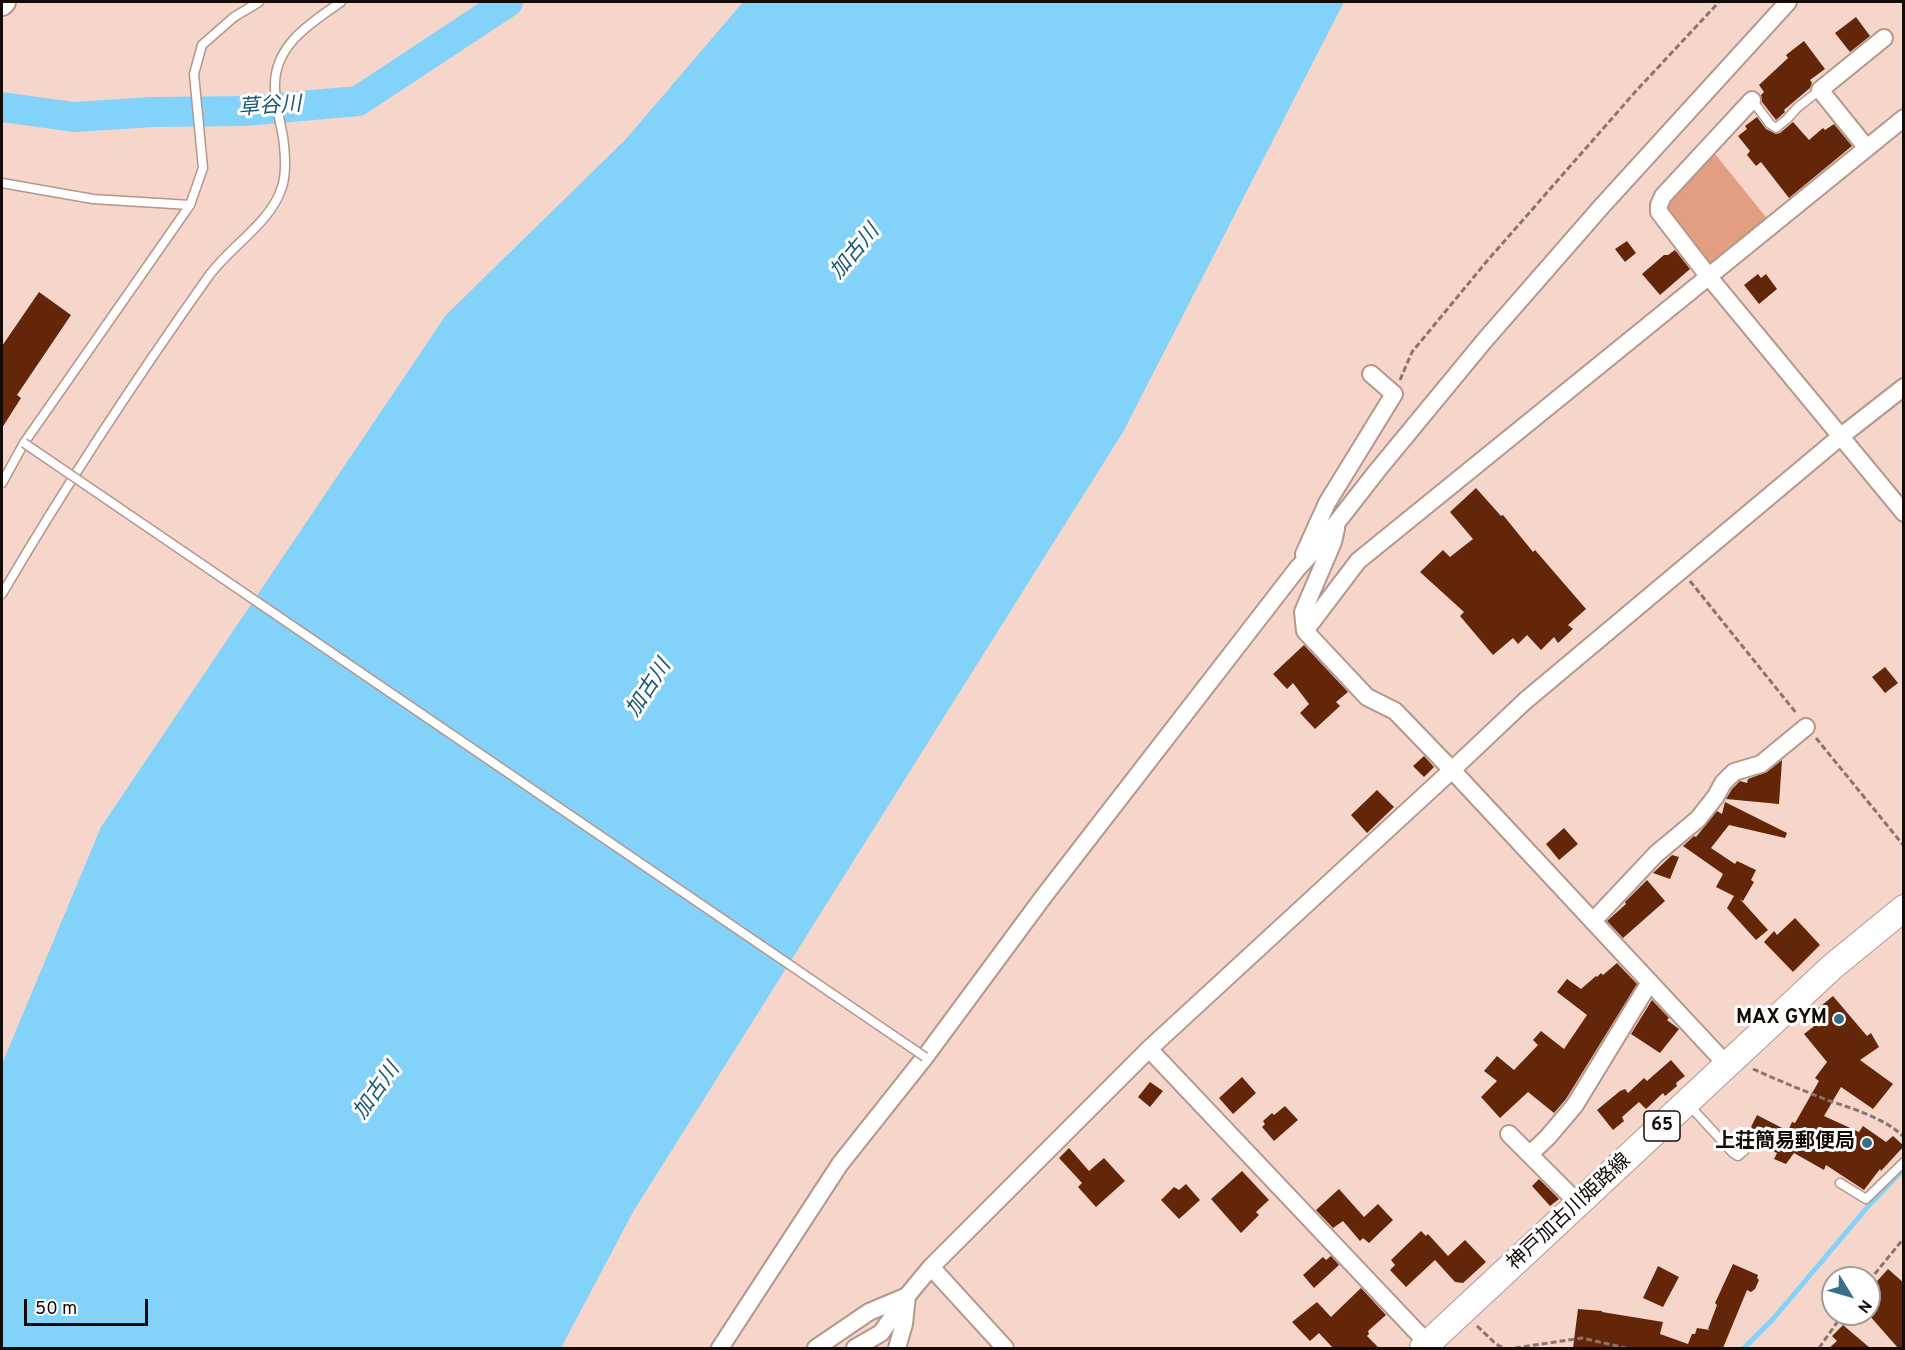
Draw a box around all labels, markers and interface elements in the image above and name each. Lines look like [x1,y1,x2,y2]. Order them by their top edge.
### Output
water label: 草谷川 [238,93,302,123]
water label: 加古川 [826,221,886,285]
water label: 加古川 [622,656,678,722]
place label: MAX GYM [1736,1007,1827,1031]
marker: MAX GYM [1832,1012,1846,1026]
water label: 加古川 [350,1059,406,1125]
road number: 65 [1644,1111,1680,1141]
place label: 上荘簡易郵便局 [1715,1131,1855,1155]
marker: 上荘簡易郵便局 [1860,1136,1874,1150]
street label: 神戸加古川姫路線 [1503,1150,1637,1276]
north arrow [1821,1266,1881,1326]
scale bar [27,1287,152,1325]
text: N [1852,1295,1875,1316]
text: 50 m [35,1298,77,1321]

